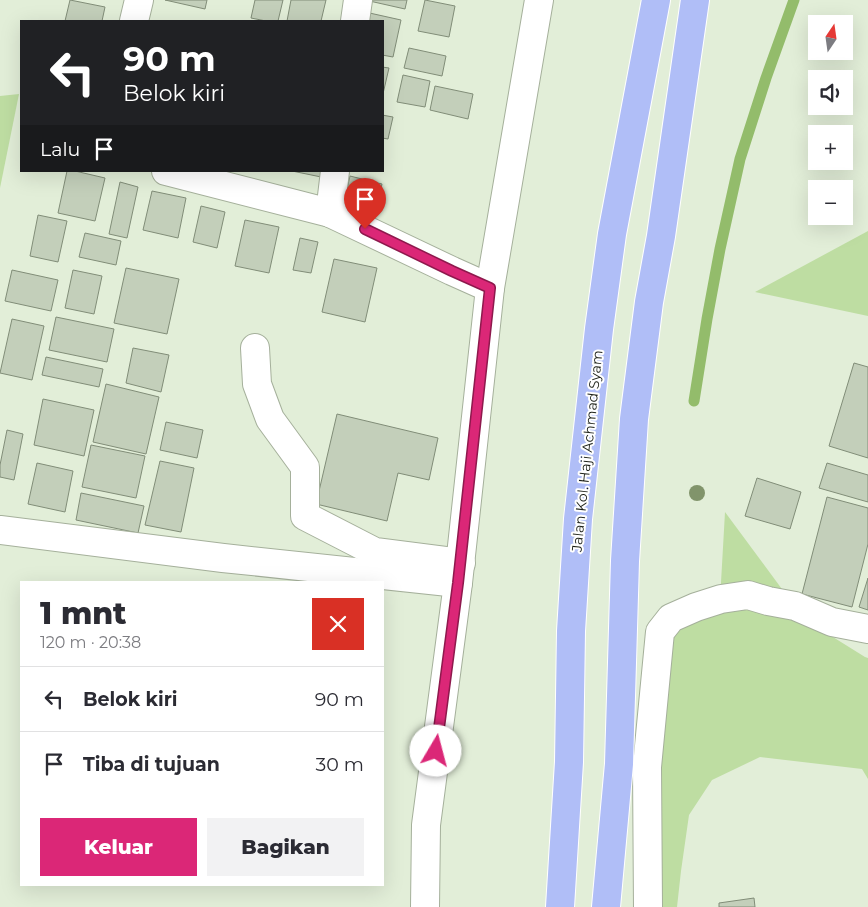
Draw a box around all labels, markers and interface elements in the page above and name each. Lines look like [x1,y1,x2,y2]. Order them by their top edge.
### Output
north arrow [808,15,852,60]
map controls [808,15,853,225]
text: 90 m [123,37,216,80]
icon: left [40,40,105,105]
button: sound [808,70,853,115]
text: Belok kiri [123,80,225,107]
button: + [808,125,853,170]
icon: arrive [90,135,118,163]
text: Lalu [40,138,80,161]
pin [344,178,386,229]
button: − [808,180,853,225]
icon: arrive [351,185,379,213]
street label: Jalan Kol. Haji Achmad Syam [567,349,607,554]
text: 1 mnt [40,595,127,632]
button: close [312,598,364,650]
text: 120 m · 20:38 [40,633,141,652]
icon: left [40,685,68,713]
text: Belok kiri [83,688,178,711]
text: 90 m [315,688,364,711]
position arrow [409,724,461,776]
icon: arrive [40,750,68,778]
text: Tiba di tujuan [83,753,220,776]
text: 30 m [316,753,364,776]
button: Keluar [40,818,197,876]
button: Bagikan [207,818,364,876]

